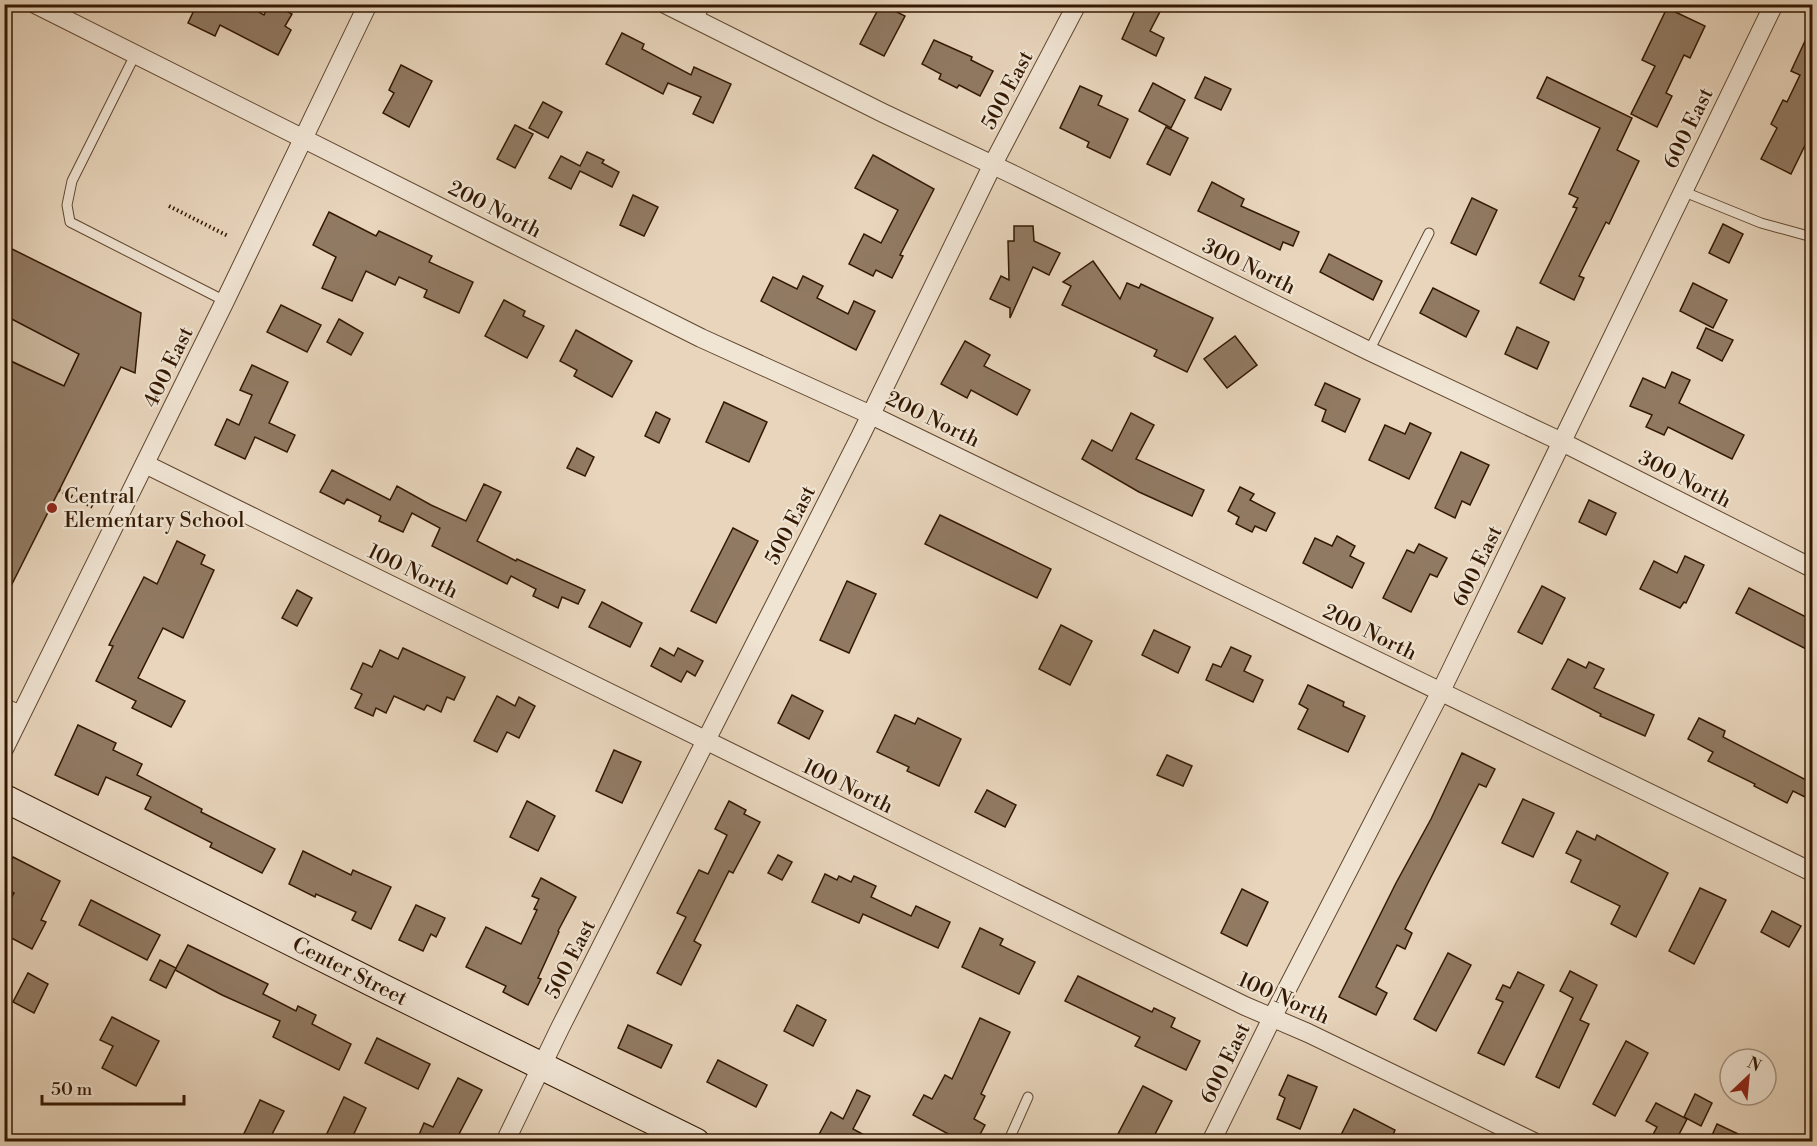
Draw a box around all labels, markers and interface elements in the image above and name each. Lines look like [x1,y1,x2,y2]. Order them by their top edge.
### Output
street label: 500 East [976,46,1040,134]
street label: 600 East [1658,83,1720,173]
street label: 200 North [444,175,546,245]
street label: 300 North [1198,233,1300,301]
street label: 400 East [138,322,200,412]
street label: 200 North [881,386,984,454]
street label: 300 North [1634,445,1736,515]
street label: 500 East [760,481,822,570]
place label: Central Elementary School [64,484,244,534]
marker: Central Elementary School [45,501,59,515]
street label: 600 East [1447,521,1509,611]
street label: 100 North [363,539,463,605]
street label: 200 North [1318,599,1421,667]
street label: 100 North [798,754,898,820]
street label: 500 East [540,915,602,1004]
street label: Center Street [288,932,412,1012]
street label: 100 North [1234,967,1334,1031]
street label: 600 East [1195,1018,1257,1108]
north arrow [1718,1047,1778,1107]
text: N [1744,1053,1765,1076]
scale bar [42,1068,184,1106]
text: 50 m [51,1078,93,1101]

